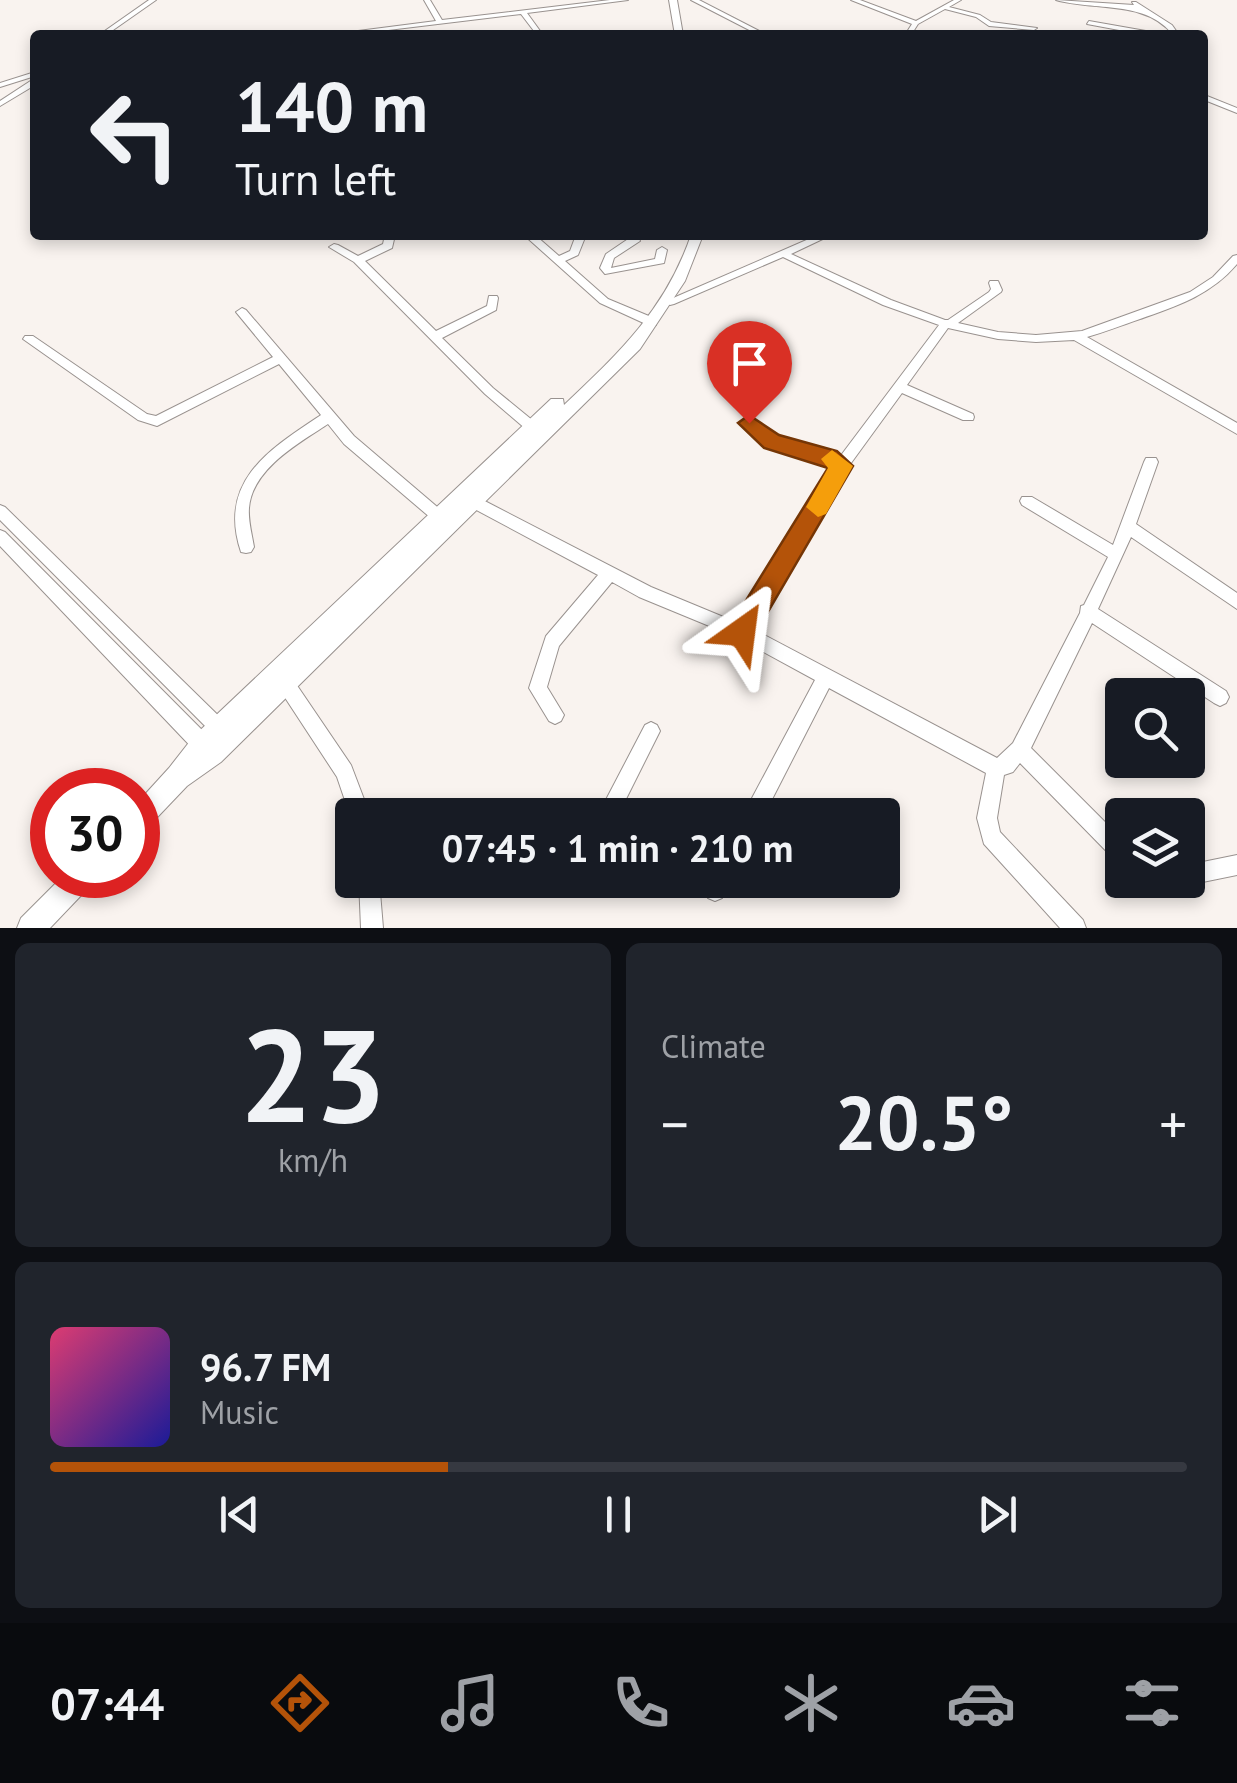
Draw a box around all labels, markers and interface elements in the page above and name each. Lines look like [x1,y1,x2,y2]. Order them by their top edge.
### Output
text: 140 m [235,61,428,151]
icon: left [70,70,200,200]
text: Turn left [235,149,396,207]
pin [707,321,792,424]
icon: arrive [722,336,777,391]
position arrow [690,580,794,684]
map controls [1105,678,1205,898]
button: search [1105,678,1205,778]
speed limit sign: 30 [30,768,160,898]
button: layers [1105,798,1205,898]
text: 07:45 · 1 min · 210 m [442,823,793,872]
text: 23 [239,990,387,1158]
text: Climate [661,1025,766,1067]
text: 20.5° [835,1074,1013,1171]
text: − [661,1088,689,1159]
text: + [1159,1088,1187,1159]
text: km/h [278,1139,348,1181]
text: 96.7 FM [200,1342,331,1391]
text: Music [200,1391,279,1433]
icon: previous [212,1487,267,1542]
icon: pause [591,1487,646,1542]
icon: next [970,1487,1025,1542]
icon: directions [265,1668,335,1738]
icon: music [435,1668,505,1738]
icon: phone [606,1668,676,1738]
icon: climate [776,1668,846,1738]
icon: car [946,1668,1016,1738]
icon: filters [1117,1668,1187,1738]
text: 07:44 [50,1674,164,1732]

